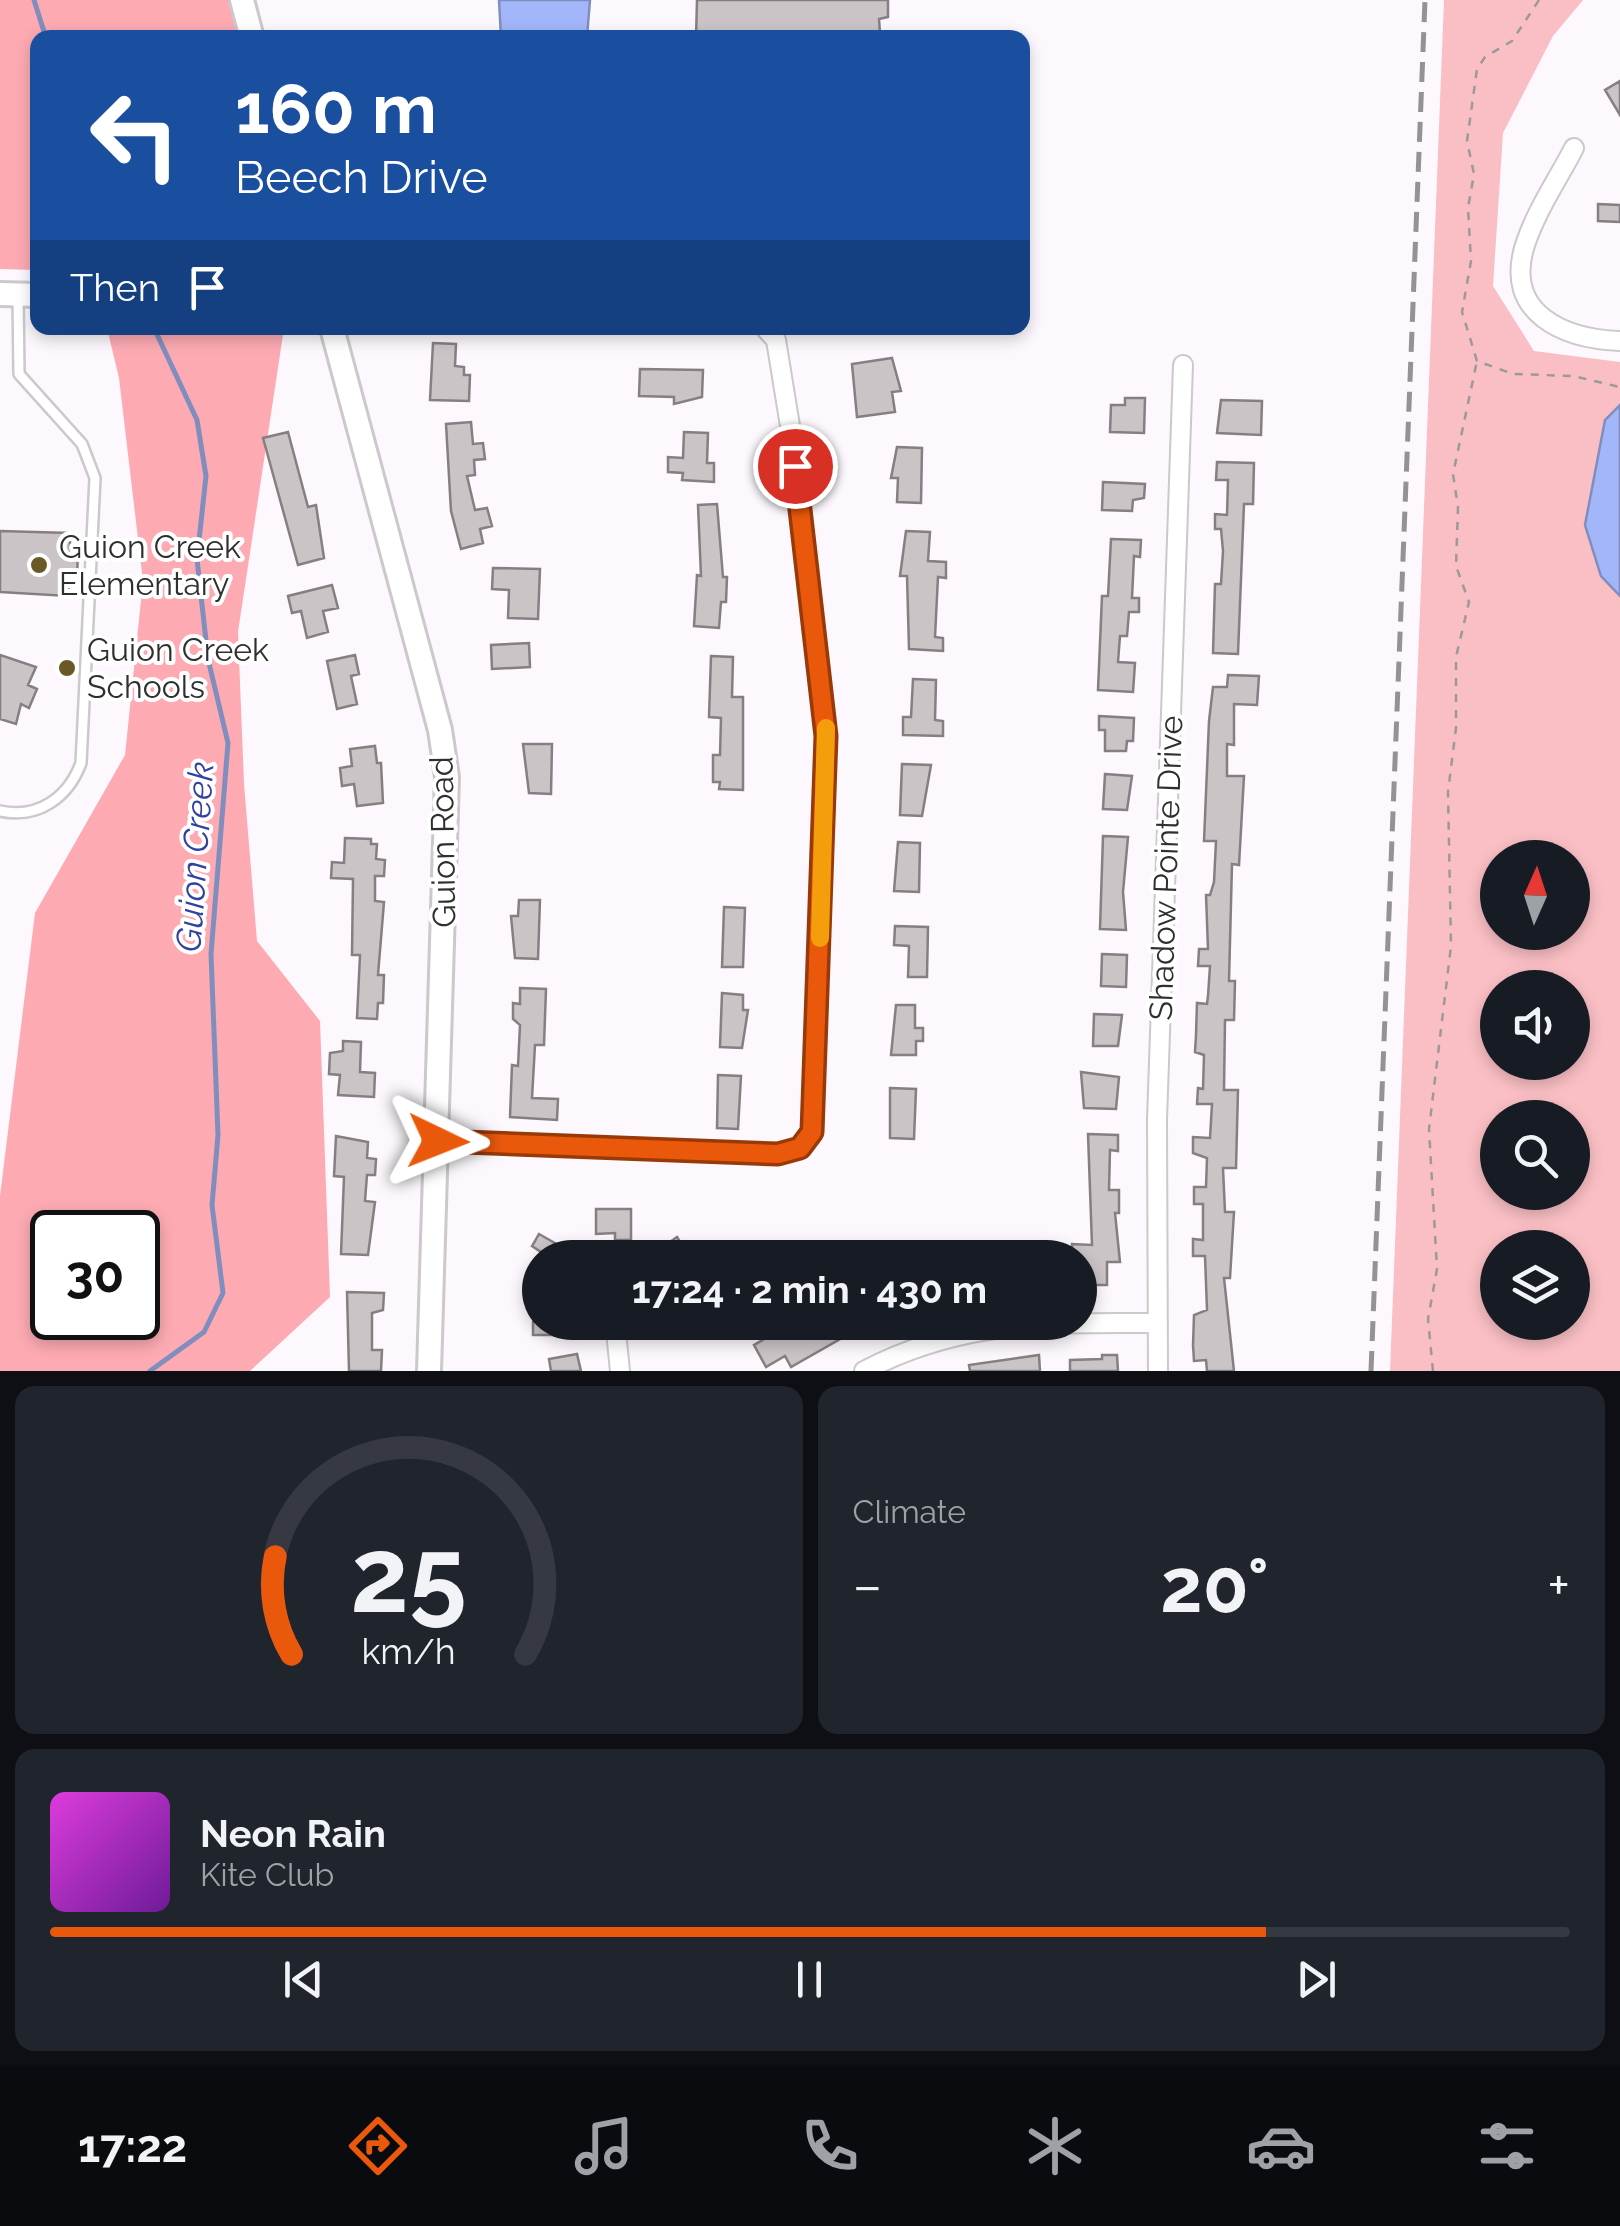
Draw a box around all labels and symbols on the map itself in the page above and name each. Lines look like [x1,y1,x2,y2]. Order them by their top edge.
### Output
pin [753,424,838,509]
place label: Guion Creek Elementary [59,528,241,602]
marker: Guion Creek Elementary [28,554,50,576]
place label: Guion Creek Schools [87,631,269,705]
marker: Guion Creek Schools [56,657,78,679]
street label: Shadow Pointe Drive [1142,715,1189,1021]
street label: Guion Road [423,756,462,928]
water label: Guion Creek [167,761,222,953]
north arrow [1480,840,1590,950]
position arrow [386,1089,490,1193]
speed limit sign: 30 [30,1210,160,1340]

